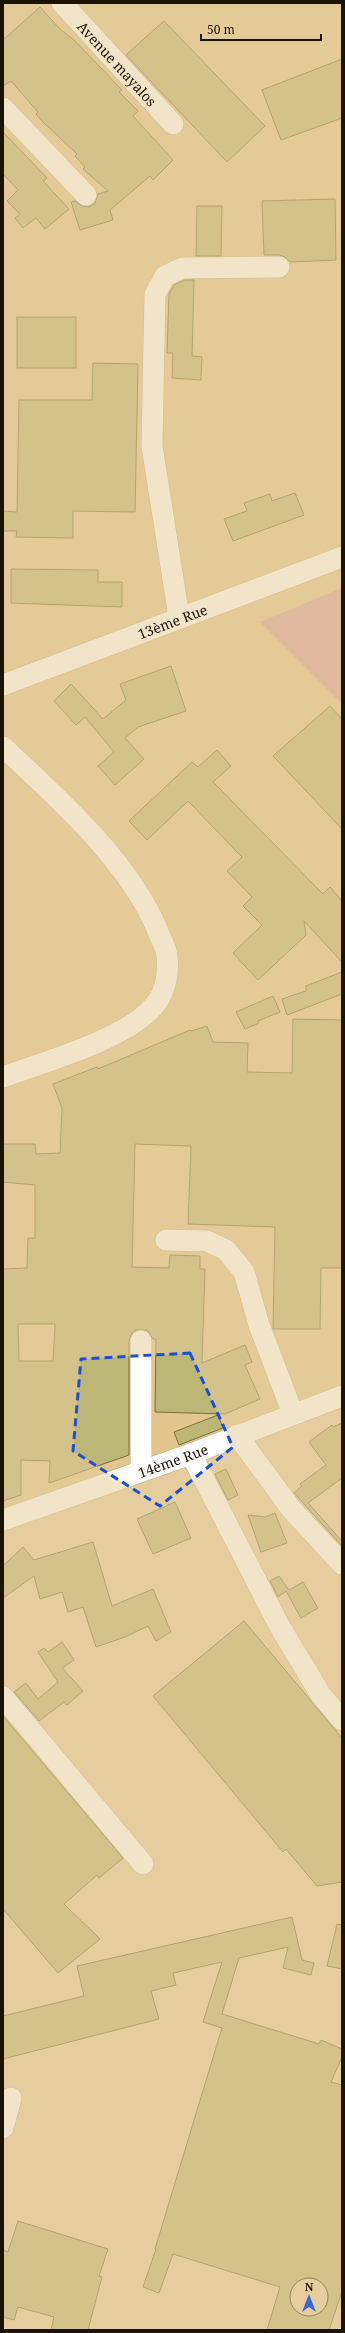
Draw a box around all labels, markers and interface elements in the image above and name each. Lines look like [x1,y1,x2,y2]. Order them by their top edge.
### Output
scale bar [201,16,321,42]
street label: Avenue mayalos [74,17,161,110]
text: 50 m [207,21,235,38]
street label: 13ème Rue [135,599,210,643]
street label: 14ème Rue [135,1439,211,1481]
north arrow [289,2277,329,2317]
text: N [305,2279,314,2294]

